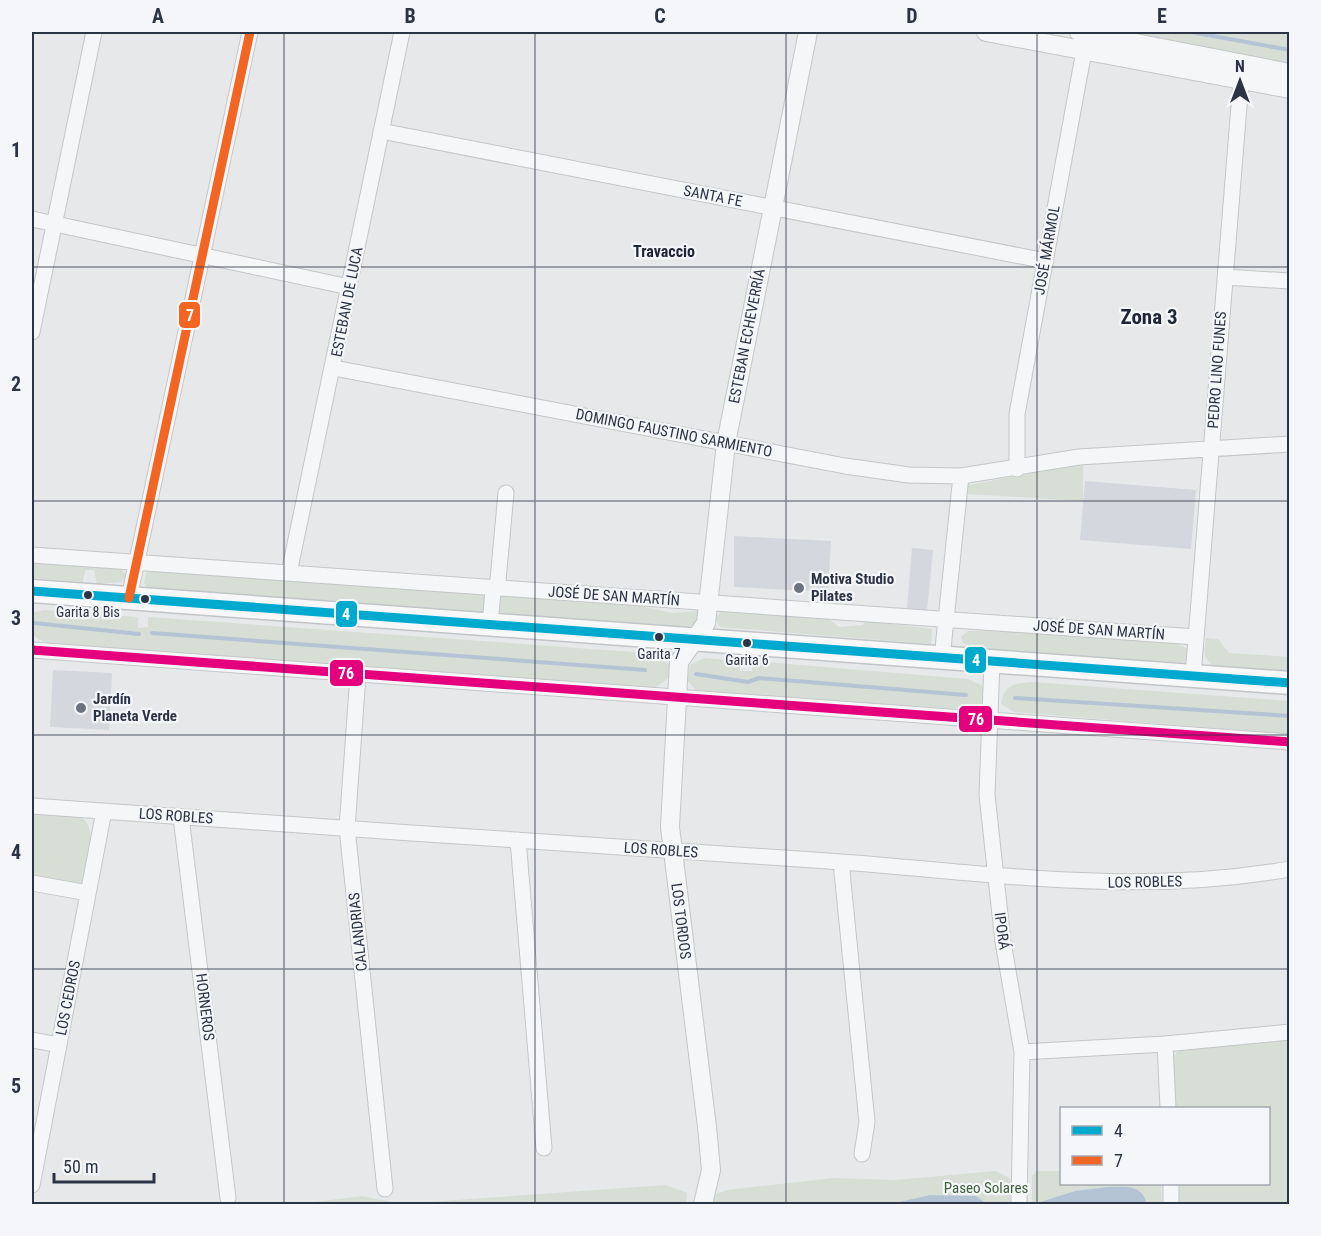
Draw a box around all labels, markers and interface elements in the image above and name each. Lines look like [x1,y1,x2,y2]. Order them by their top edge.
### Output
text: A [152,4,164,28]
text: B [404,4,416,28]
text: C [654,4,666,28]
text: D [906,4,918,28]
text: E [1157,4,1167,28]
north arrow [1210,51,1270,111]
text: N [1235,57,1245,76]
text: 1 [11,138,21,162]
street label: SANTA FE [682,181,744,211]
street label: JOSÉ MÁRMOL [1030,204,1064,296]
district label: Travaccio [633,242,695,261]
street label: ESTEBAN DE LUCA [327,245,367,359]
street label: ESTEBAN ECHEVERRÍA [725,267,769,405]
line badge: 7 [178,301,201,329]
district label: Zona 3 [1120,305,1178,329]
text: 7 [186,306,194,325]
street label: PEDRO LINO FUNES [1204,311,1230,429]
text: 2 [11,372,21,396]
street label: DOMINGO FAUSTINO SARMIENTO [574,405,774,461]
place label: Motiva Studio Pilates [811,570,894,605]
marker: Motiva Studio Pilates [792,581,806,595]
street label: JOSÉ DE SAN MARTÍN [548,582,680,610]
marker: Garita 8 Bis [82,589,94,601]
unlabelled marker [139,593,151,605]
line badge: 4 [335,600,358,628]
place label: Garita 8 Bis [56,604,120,620]
text: 4 [342,605,350,624]
text: 3 [11,606,21,630]
street label: JOSÉ DE SAN MARTÍN [1033,616,1165,644]
marker: Garita 7 [653,631,665,643]
marker: Garita 6 [741,637,753,649]
place label: Garita 7 [637,646,681,662]
line badge: 4 [964,646,987,674]
text: 4 [972,651,980,670]
place label: Garita 6 [725,652,769,668]
line badge: 76 [329,659,364,687]
text: 76 [338,664,354,683]
place label: Jardín Planeta Verde [93,690,177,725]
marker: Jardín Planeta Verde [74,701,88,715]
line badge: 76 [958,705,993,733]
text: 76 [968,710,984,729]
street label: LOS ROBLES [138,804,214,828]
street label: LOS ROBLES [623,838,699,862]
text: 4 [11,840,21,864]
street label: LOS ROBLES [1108,872,1183,892]
street label: LOS TORDOS [667,882,695,960]
street label: CALANDRIAS [345,891,371,972]
street label: IPORÁ [990,911,1014,951]
street label: LOS CEDROS [52,959,84,1037]
street label: HORNEROS [192,972,218,1042]
text: 5 [11,1074,21,1098]
legend [1060,1107,1270,1185]
text: 4 [1114,1120,1123,1141]
scale bar [54,1146,154,1184]
text: 7 [1114,1150,1123,1171]
text: 50 m [63,1156,98,1177]
park label: Paseo Solares [944,1179,1028,1197]

